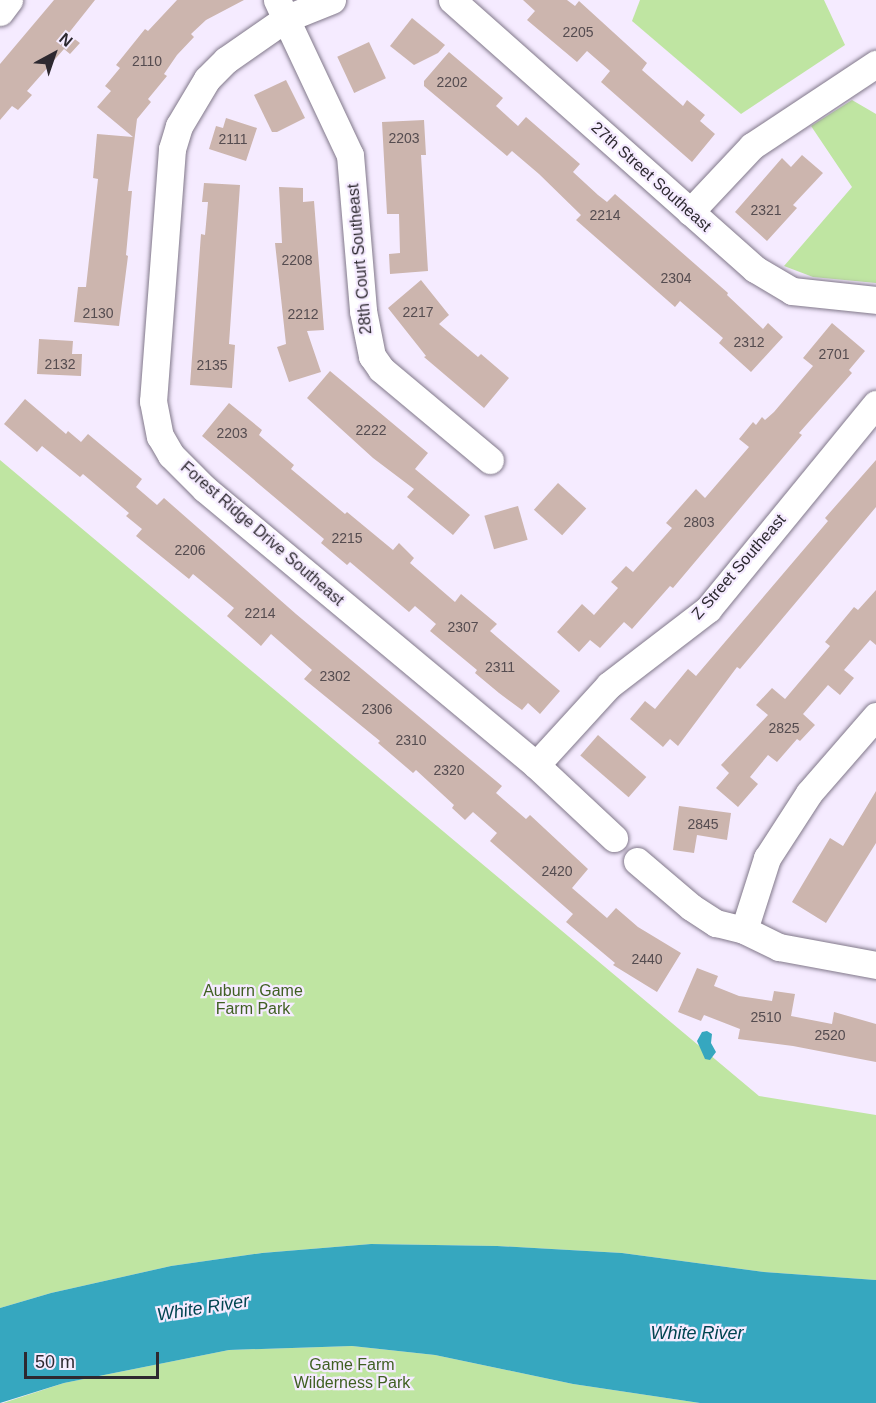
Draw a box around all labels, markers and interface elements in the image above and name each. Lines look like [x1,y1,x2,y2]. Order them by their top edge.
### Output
north arrow [24,24,84,84]
house number: 2205 [562,24,594,40]
text: N [56,30,76,50]
house number: 2110 [132,53,162,69]
house number: 2202 [436,74,468,90]
street label: 27th Street Southeast [587,118,715,236]
house number: 2203 [388,130,420,146]
house number: 2111 [218,131,248,147]
street label: 28th Court Southeast [344,183,376,335]
house number: 2321 [750,202,782,218]
house number: 2214 [589,207,621,223]
house number: 2208 [281,252,313,268]
house number: 2304 [660,270,692,286]
house number: 2217 [402,304,434,320]
house number: 2130 [82,305,114,321]
house number: 2212 [287,306,319,322]
house number: 2312 [733,334,765,350]
house number: 2701 [818,346,850,362]
house number: 2132 [44,356,76,372]
house number: 2135 [196,357,228,373]
house number: 2222 [355,422,387,438]
house number: 2203 [216,425,248,441]
street label: Forest Ridge Drive Southeast [177,458,347,610]
street label: Z Street Southeast [688,510,790,624]
house number: 2803 [683,514,715,530]
house number: 2215 [331,530,363,546]
house number: 2206 [174,542,206,558]
house number: 2214 [244,605,276,621]
house number: 2307 [447,619,479,635]
house number: 2311 [485,659,515,675]
house number: 2302 [319,668,351,684]
house number: 2306 [361,701,393,717]
house number: 2825 [768,720,800,736]
house number: 2310 [395,732,427,748]
house number: 2320 [433,762,465,778]
house number: 2845 [687,816,719,832]
house number: 2420 [541,863,573,879]
house number: 2440 [631,951,663,967]
park label: Auburn Game Farm Park [203,981,303,1019]
house number: 2510 [750,1009,782,1025]
house number: 2520 [814,1027,846,1043]
water label: White River [155,1290,251,1326]
water label: White River [650,1322,744,1344]
scale bar [27,1340,162,1378]
text: 50 m [35,1352,75,1372]
park label: Game Farm Wilderness Park [294,1355,410,1393]

